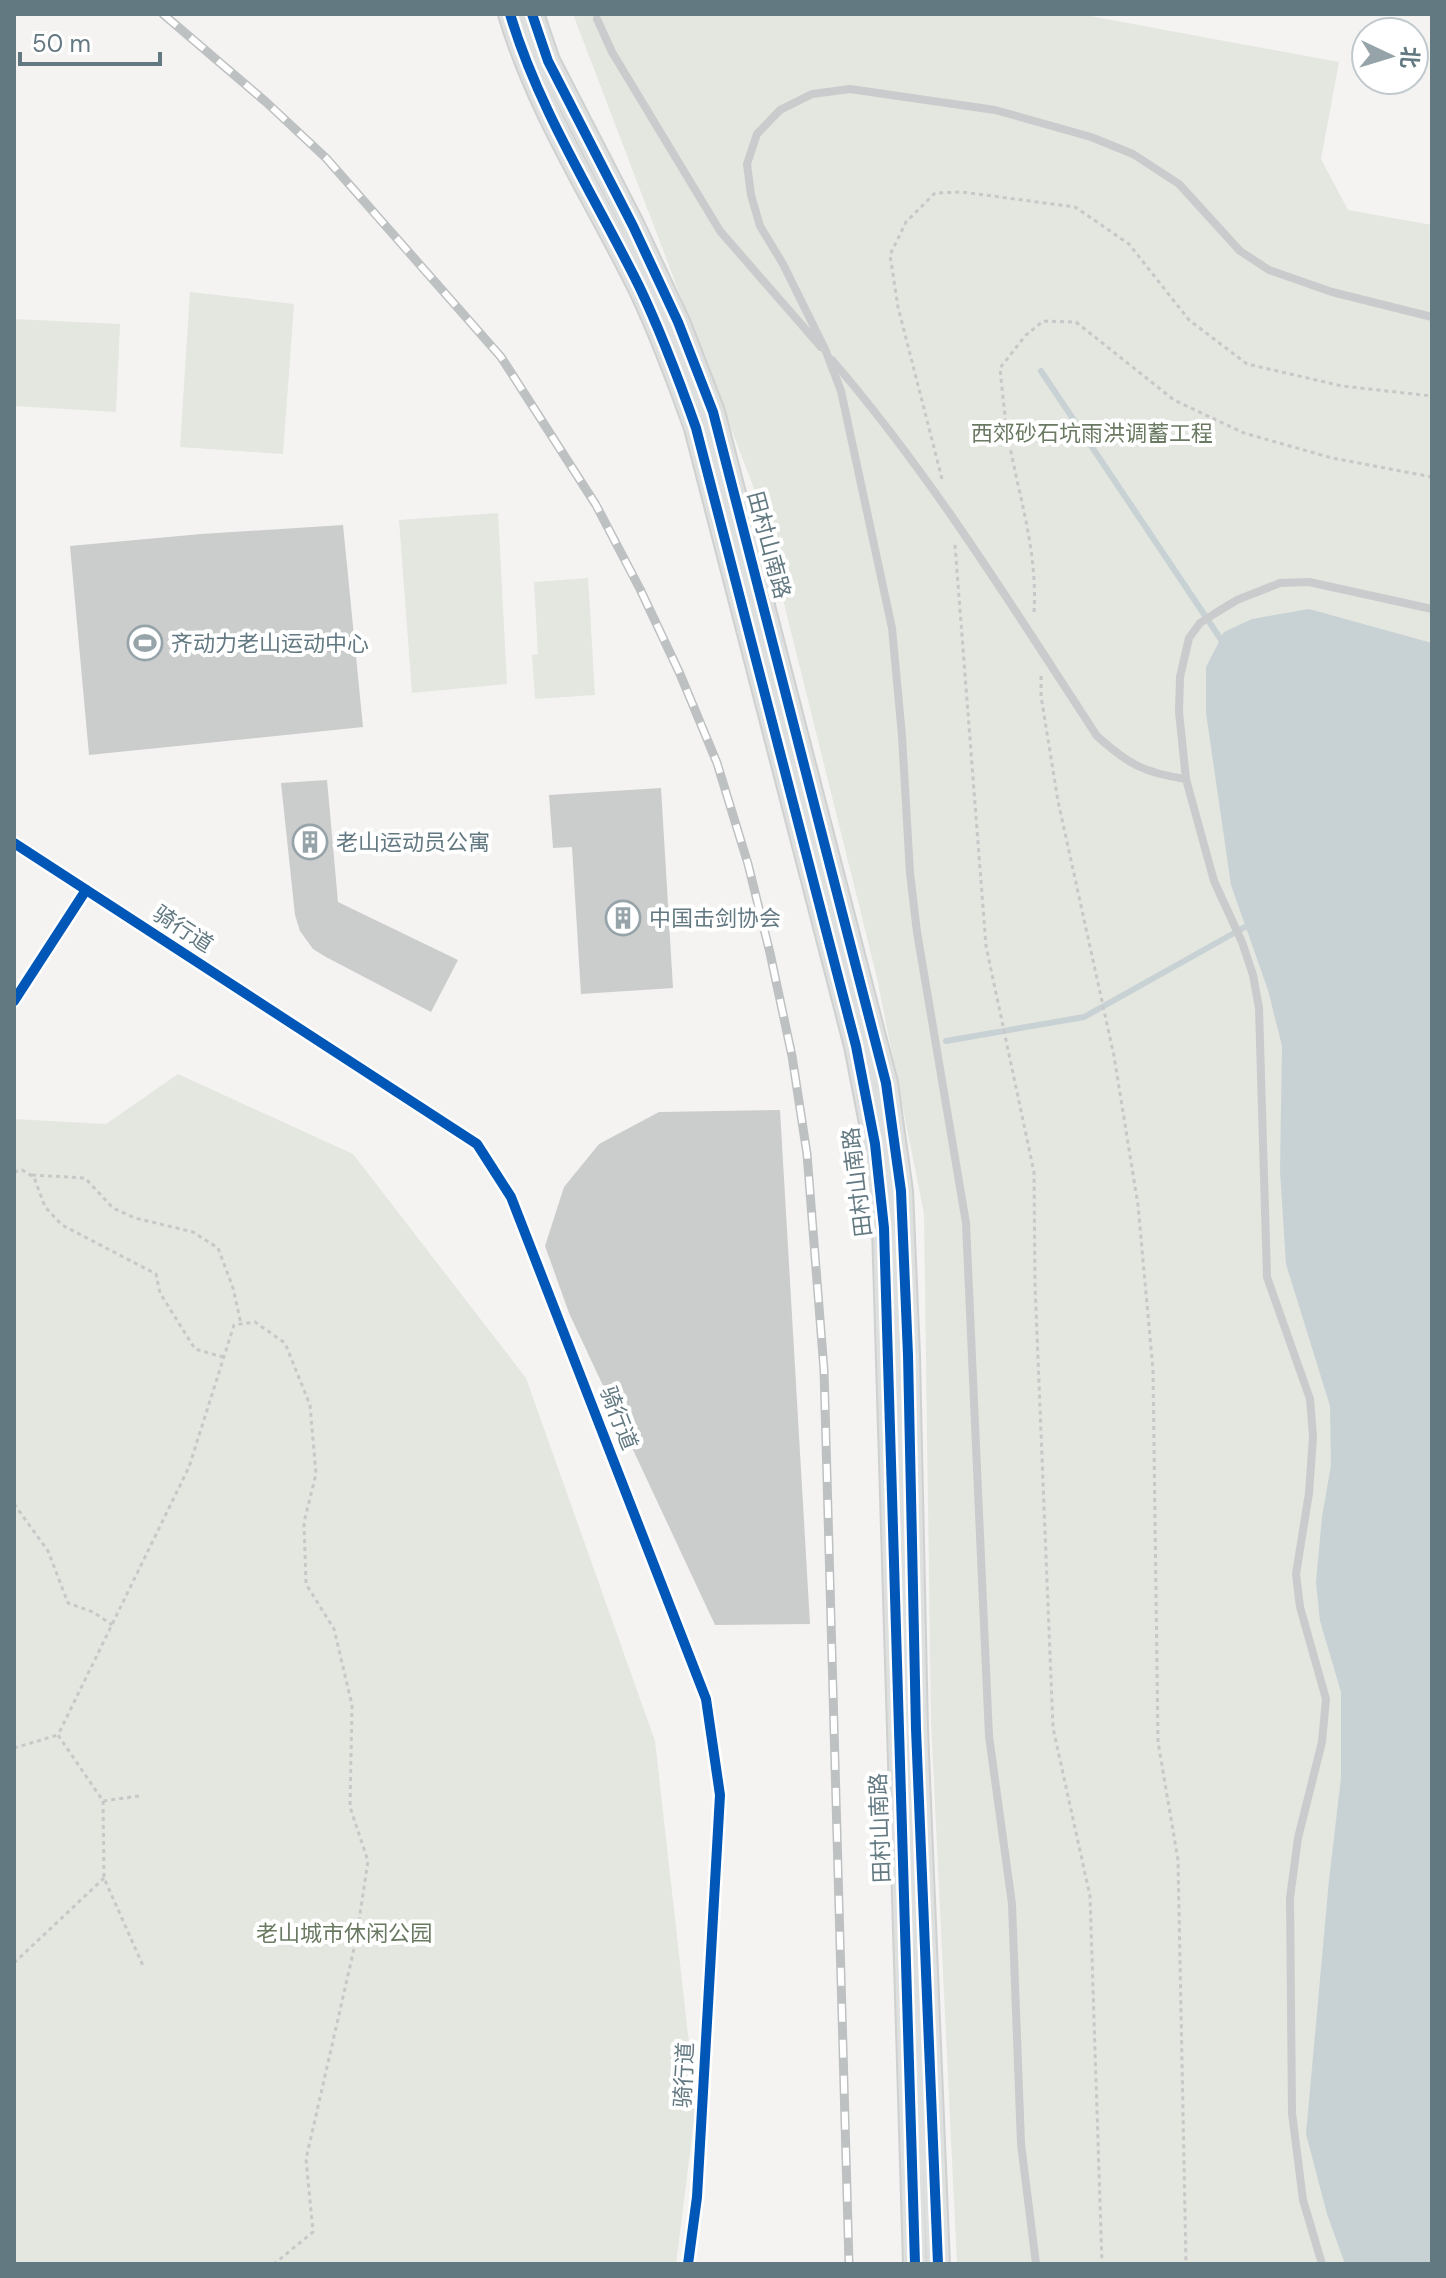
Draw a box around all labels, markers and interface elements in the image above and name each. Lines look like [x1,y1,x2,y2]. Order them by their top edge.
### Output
scale bar [20,16,160,66]
north arrow [1350,16,1430,96]
text: 50 m [32,28,91,59]
text: 北 [1394,45,1425,69]
park label: 西郊砂石坑雨洪调蓄工程 [971,419,1213,448]
street label: 田村山南路 [741,488,797,602]
sports icon: 齐动力老山运动中心 [126,624,164,662]
place label: 齐动力老山运动中心 [171,629,369,658]
building icon: 老山运动员公寓 [291,823,329,861]
place label: 老山运动员公寓 [336,828,490,857]
street label: 骑行道 [147,899,219,959]
building icon: 中国击剑协会 [604,899,642,937]
place label: 中国击剑协会 [649,904,781,933]
street label: 田村山南路 [836,1126,878,1238]
street label: 骑行道 [594,1382,644,1454]
street label: 田村山南路 [864,1773,896,1883]
park label: 老山城市休闲公园 [256,1919,432,1948]
street label: 骑行道 [668,2041,700,2109]

